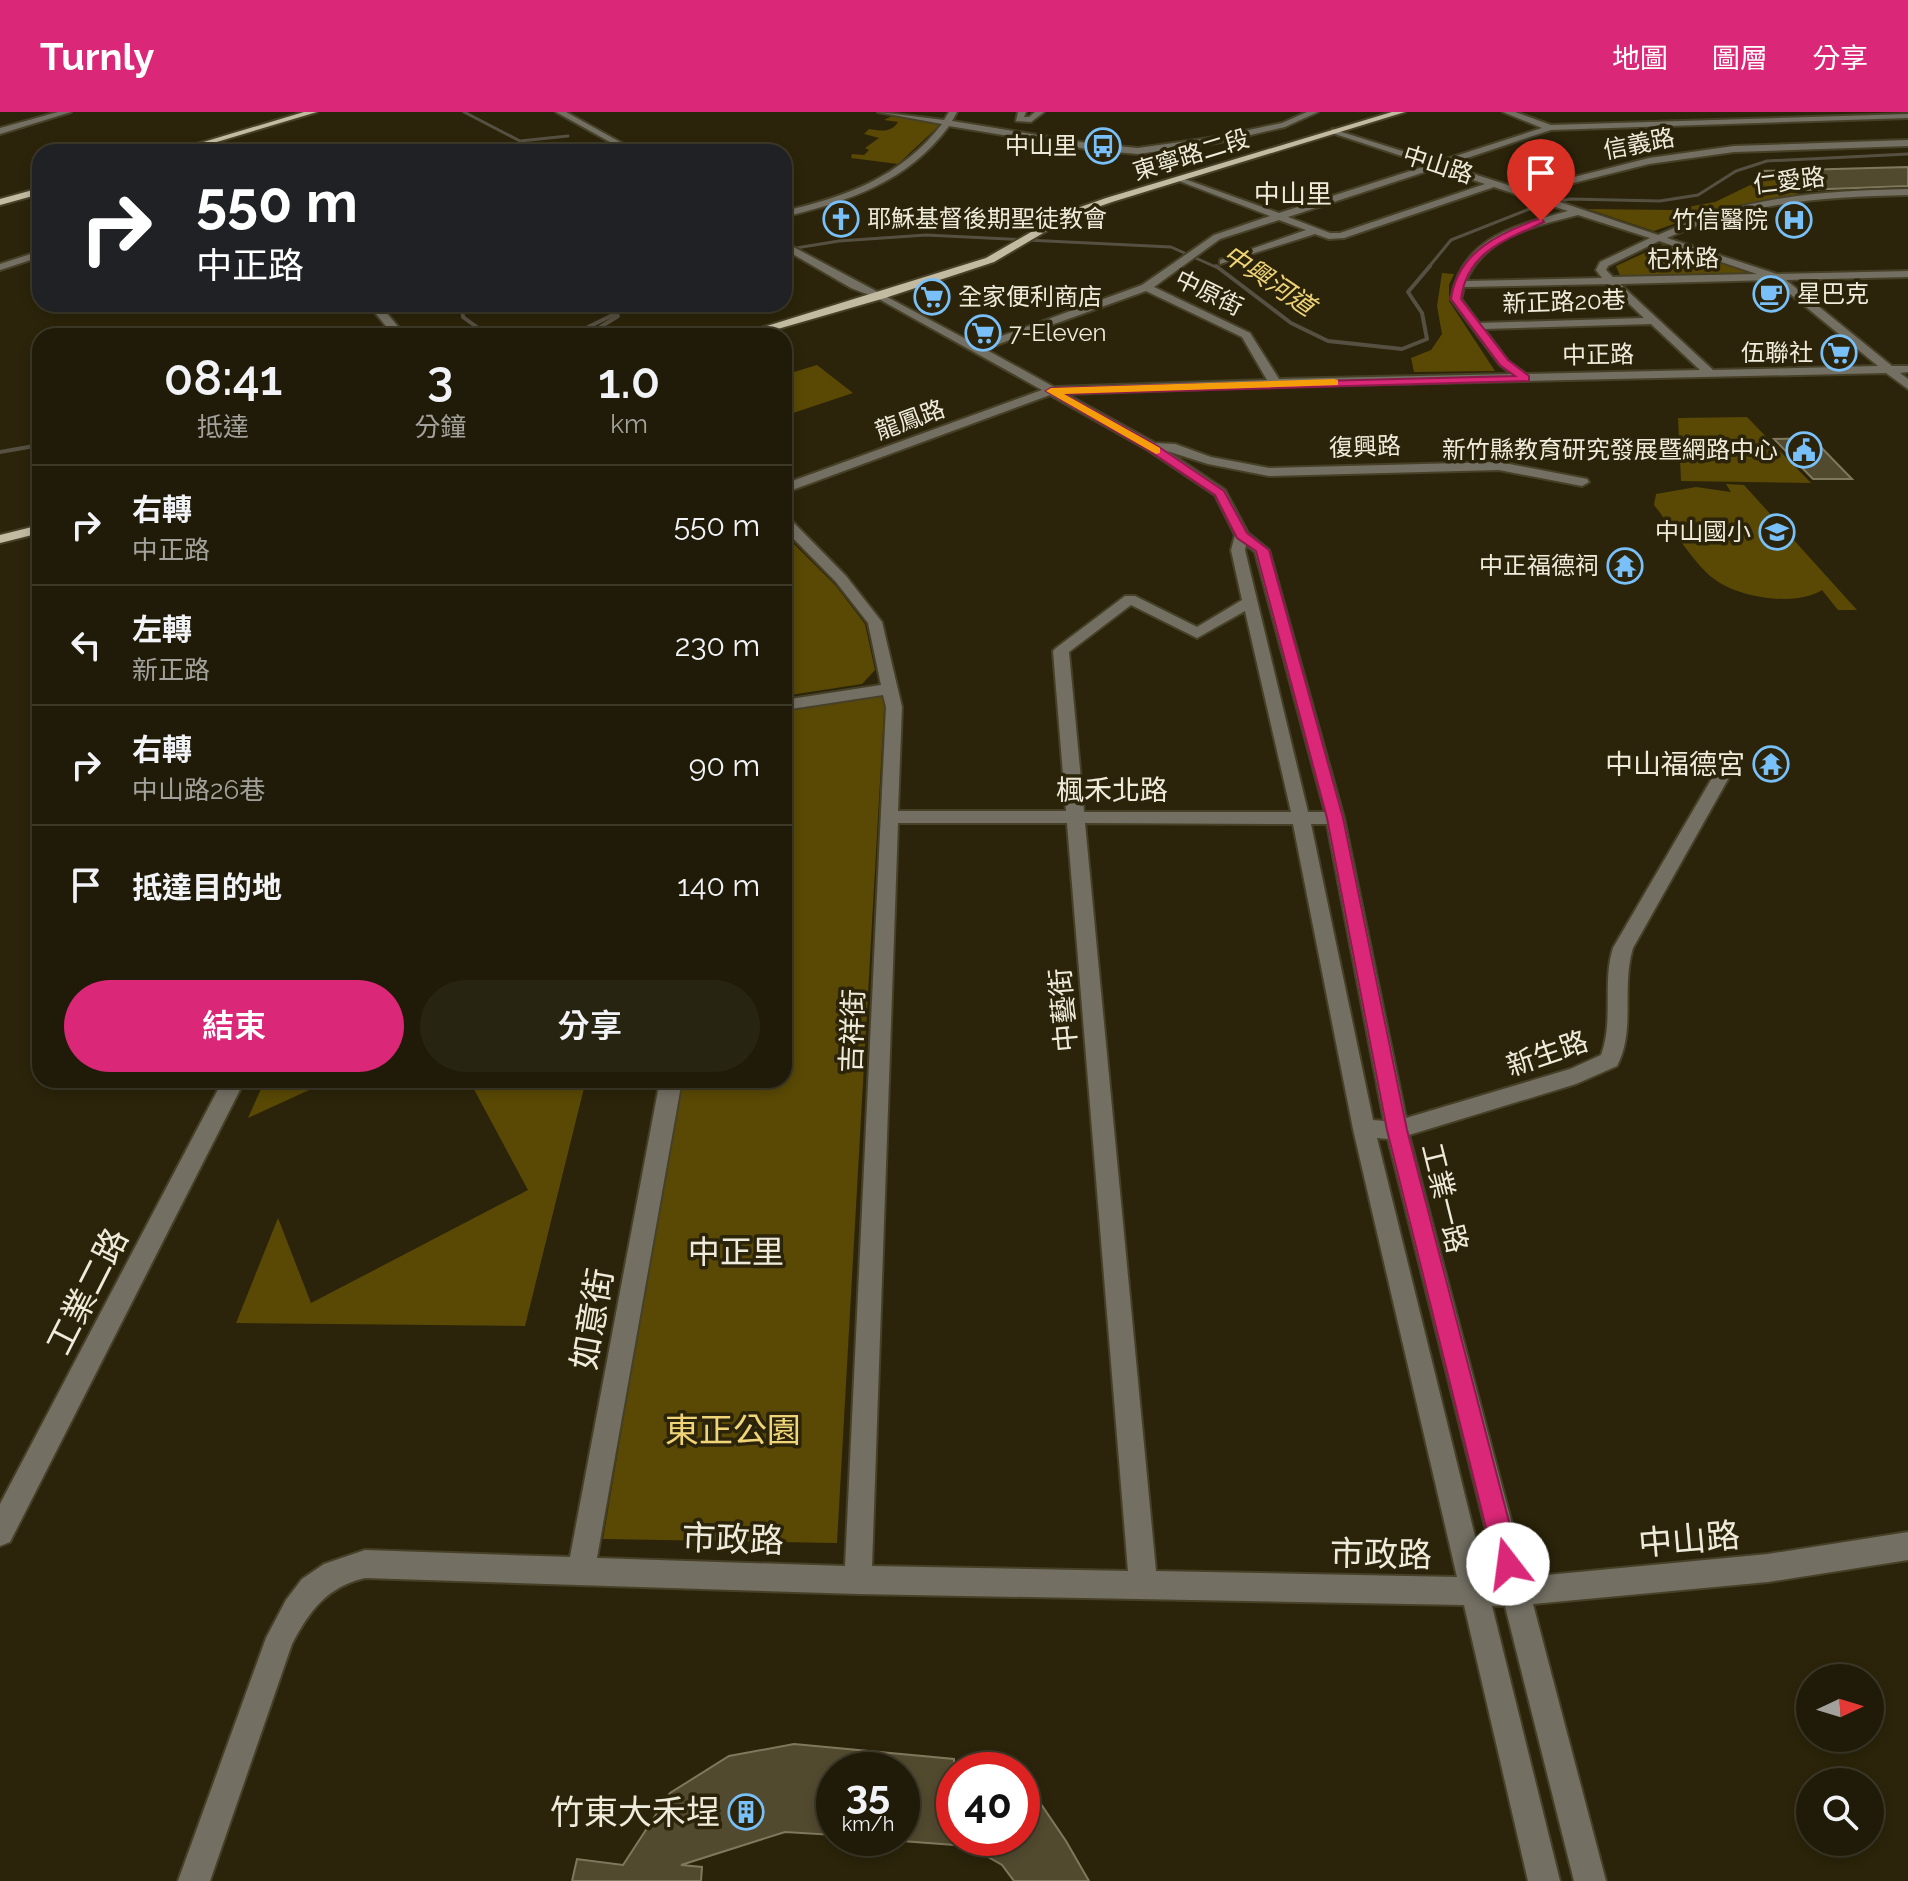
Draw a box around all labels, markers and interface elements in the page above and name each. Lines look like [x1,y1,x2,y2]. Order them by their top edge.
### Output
text: Turnly [40,34,154,79]
text: 地圖 [1612,42,1668,75]
text: 圖層 [1712,42,1768,75]
text: 分享 [1812,42,1868,75]
street label: 信義路 [1601,122,1677,165]
street label: 東寧路二段 [1129,123,1252,186]
bus stop icon: 中山里 [1084,127,1122,165]
place label: 中山里 [1005,131,1077,160]
pin [1507,139,1575,221]
street label: 中山路 [1399,140,1477,189]
icon: arrive [1519,151,1563,195]
street label: 仁愛路 [1751,162,1826,199]
text: 550 m [196,169,358,235]
icon: right [64,176,168,280]
district label: 中山里 [1254,179,1332,209]
church icon: 耶穌基督後期聖徒教會 [822,200,860,238]
hospital icon: 竹信醫院 [1775,201,1813,239]
place label: 耶穌基督後期聖徒教會 [867,204,1107,233]
place label: 竹信醫院 [1672,205,1768,234]
water label: 中興河道 [1217,238,1324,324]
street label: 杞林路 [1647,243,1719,274]
text: 中正路 [196,244,304,286]
street label: 中原街 [1171,264,1248,321]
cafe icon: 星巴克 [1752,275,1790,313]
supermarket icon: 全家便利商店 [913,278,951,316]
place label: 星巴克 [1797,279,1869,308]
place label: 全家便利商店 [958,282,1102,311]
street label: 新正路20巷 [1502,285,1626,318]
supermarket icon: 7-Eleven [964,314,1002,352]
place label: 7-Eleven [1009,318,1107,347]
supermarket icon: 伍聯社 [1820,334,1858,372]
place label: 伍聯社 [1741,338,1813,367]
street label: 中正路 [1562,339,1634,370]
text: 08:41 [164,350,282,406]
text: 3 [427,350,453,406]
text: 1.0 [598,353,660,409]
street label: 龍鳳路 [871,394,949,445]
text: km [610,409,648,439]
text: 抵達 [197,412,249,442]
text: 分鐘 [414,412,466,442]
street label: 復興路 [1328,431,1401,462]
public building icon: 新竹縣教育研究發展暨網路中心 [1785,431,1823,469]
place label: 新竹縣教育研究發展暨網路中心 [1442,435,1778,464]
text: 右轉 [132,492,192,527]
icon: right [64,503,108,547]
text: 550 m [674,508,760,543]
school or university icon: 中山國小 [1758,513,1796,551]
place label: 中山國小 [1655,517,1751,546]
text: 中正路 [132,535,210,565]
temple icon: 中正福德祠 [1606,547,1644,585]
place label: 中正福德祠 [1479,551,1599,580]
text: 左轉 [132,612,192,647]
icon: left [64,623,108,667]
text: 230 m [675,628,760,663]
text: 新正路 [132,655,210,685]
text: 右轉 [132,732,192,767]
icon: right [64,743,108,787]
temple icon: 中山福德宮 [1752,745,1790,783]
text: 90 m [689,748,760,783]
place label: 中山福德宮 [1605,748,1745,781]
street label: 楓禾北路 [1056,774,1168,807]
text: 中山路26巷 [132,775,265,805]
icon: arrive [64,863,108,907]
text: 140 m [677,868,760,903]
text: 抵達目的地 [132,870,282,905]
street label: 中藝街 [1043,967,1084,1053]
button: 結束 [64,980,404,1072]
button: 分享 [420,980,760,1072]
street label: 吉祥街 [835,988,870,1074]
street label: 新生路 [1502,1024,1592,1083]
street label: 工業一路 [1415,1140,1474,1256]
street label: 工業二路 [38,1221,136,1361]
district label: 中正里 [688,1233,784,1270]
street label: 如意街 [563,1265,621,1373]
park label: 東正公園 [665,1410,801,1450]
street label: 中山路 [1636,1515,1742,1563]
street label: 市政路 [681,1517,785,1561]
position arrow [1466,1522,1550,1606]
street label: 市政路 [1330,1533,1432,1575]
north arrow [1796,1664,1884,1752]
map controls [1796,1664,1884,1856]
speed limit sign: 40 [936,1752,1040,1856]
button: search [1796,1768,1884,1856]
text: 35 [846,1770,890,1817]
place label: 竹東大禾埕 [550,1792,720,1832]
building icon: 竹東大禾埕 [727,1793,765,1831]
text: km/h [842,1812,894,1836]

